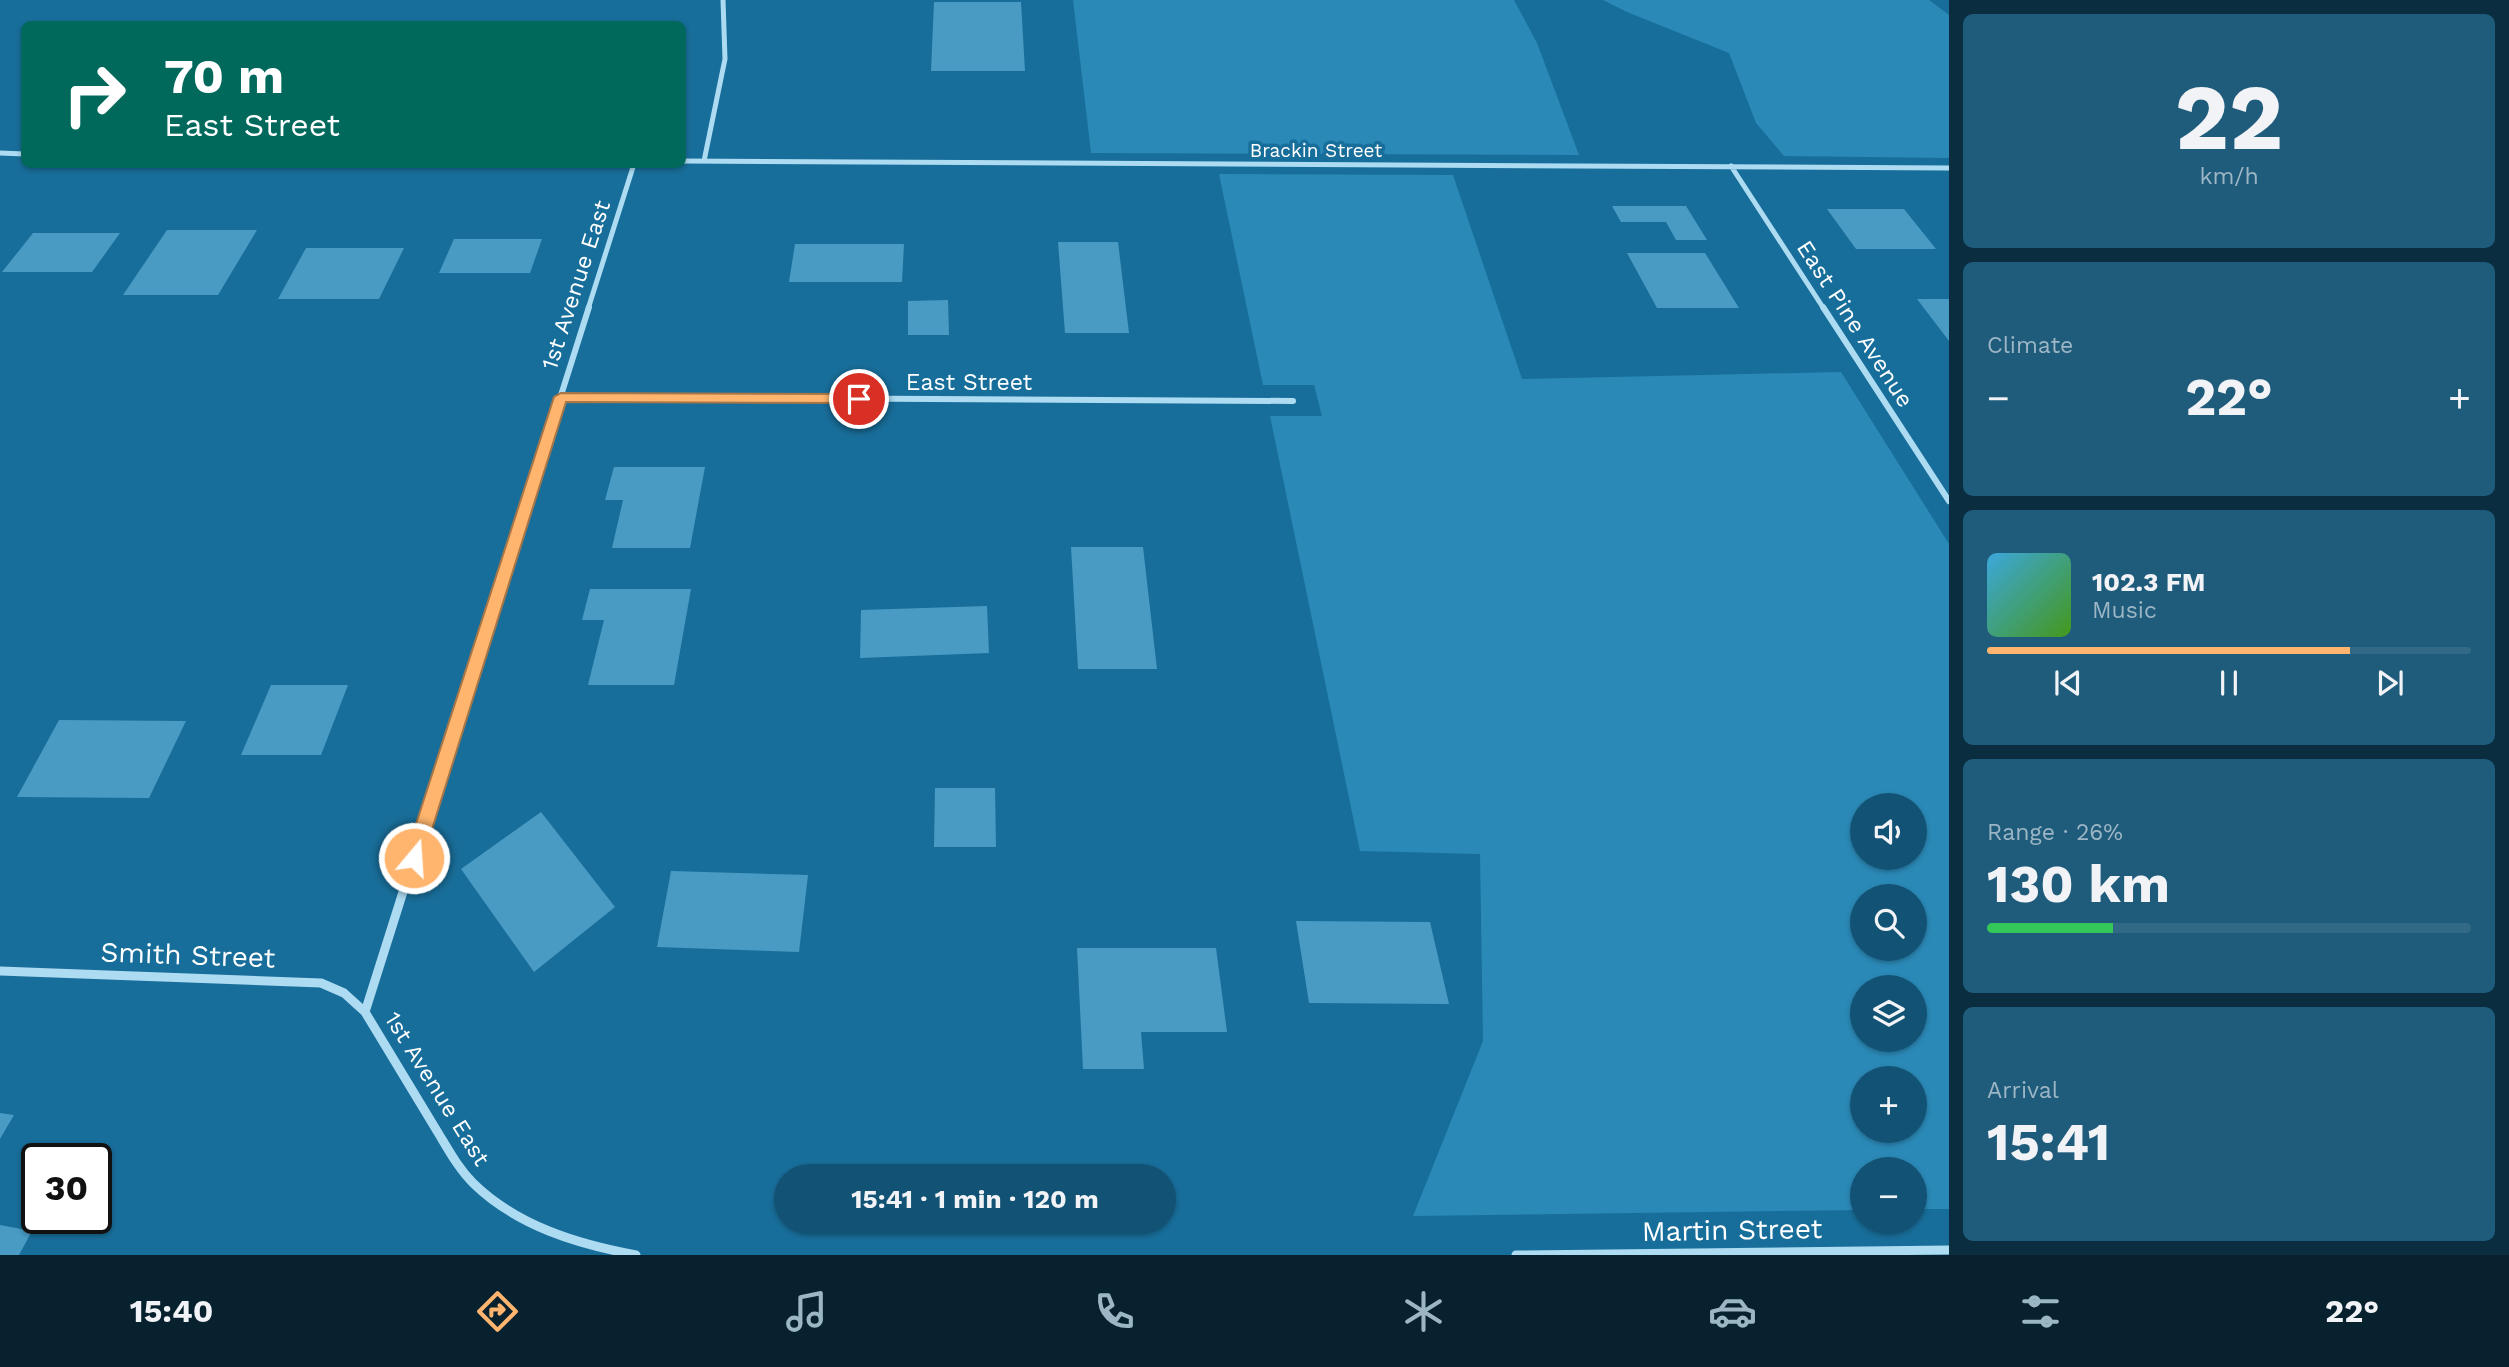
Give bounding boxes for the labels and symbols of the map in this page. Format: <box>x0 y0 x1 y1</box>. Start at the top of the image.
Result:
street label: Brackin Street <box>1250 139 1382 162</box>
street label: 1st Avenue East <box>536 197 616 373</box>
street label: East Pine Avenue <box>1791 236 1919 412</box>
pin <box>829 369 889 429</box>
street label: East Street <box>906 369 1033 396</box>
position arrow <box>377 821 451 895</box>
street label: Smith Street <box>100 935 276 975</box>
street label: 1st Avenue East <box>379 1007 495 1171</box>
speed limit sign: 30 <box>21 1143 112 1234</box>
street label: Martin Street <box>1641 1212 1823 1248</box>

